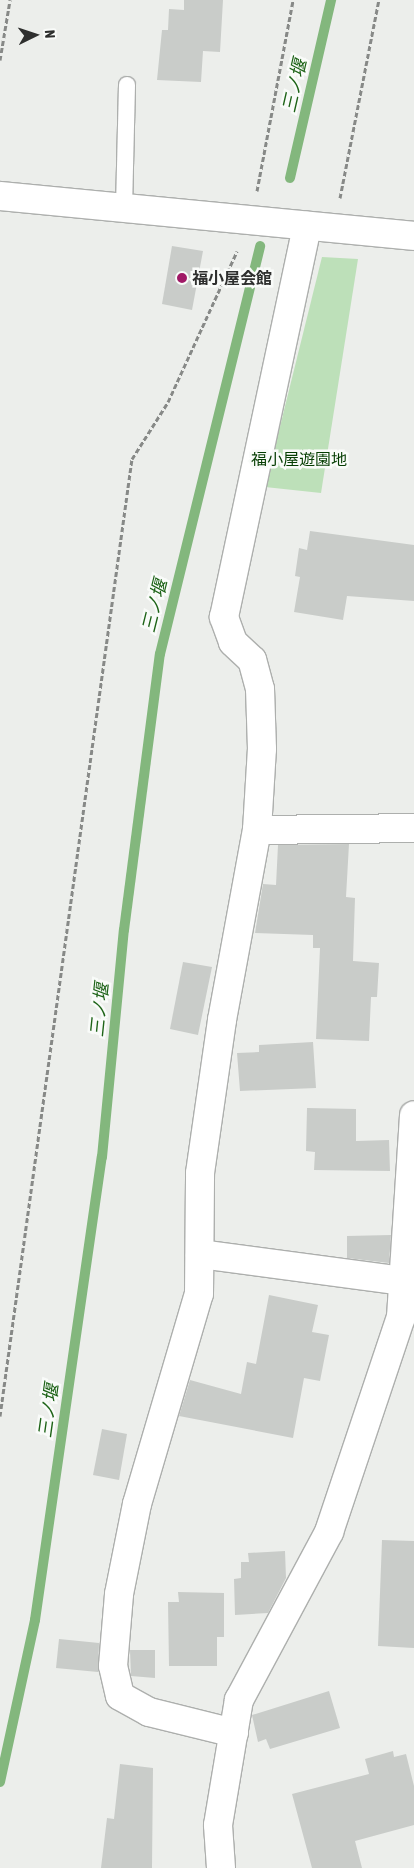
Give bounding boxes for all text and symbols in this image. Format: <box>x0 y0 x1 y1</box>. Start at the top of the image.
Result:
north arrow <box>10 10 60 60</box>
text: N <box>42 29 58 39</box>
water label: 三ノ堰 <box>278 57 312 115</box>
place label: 福小屋会館 <box>192 268 272 288</box>
marker: 福小屋会館 <box>176 272 188 284</box>
park label: 福小屋遊園地 <box>251 449 347 469</box>
water label: 三ノ堰 <box>138 577 172 635</box>
water label: 三ノ堰 <box>86 982 114 1038</box>
water label: 三ノ堰 <box>35 1383 63 1439</box>

